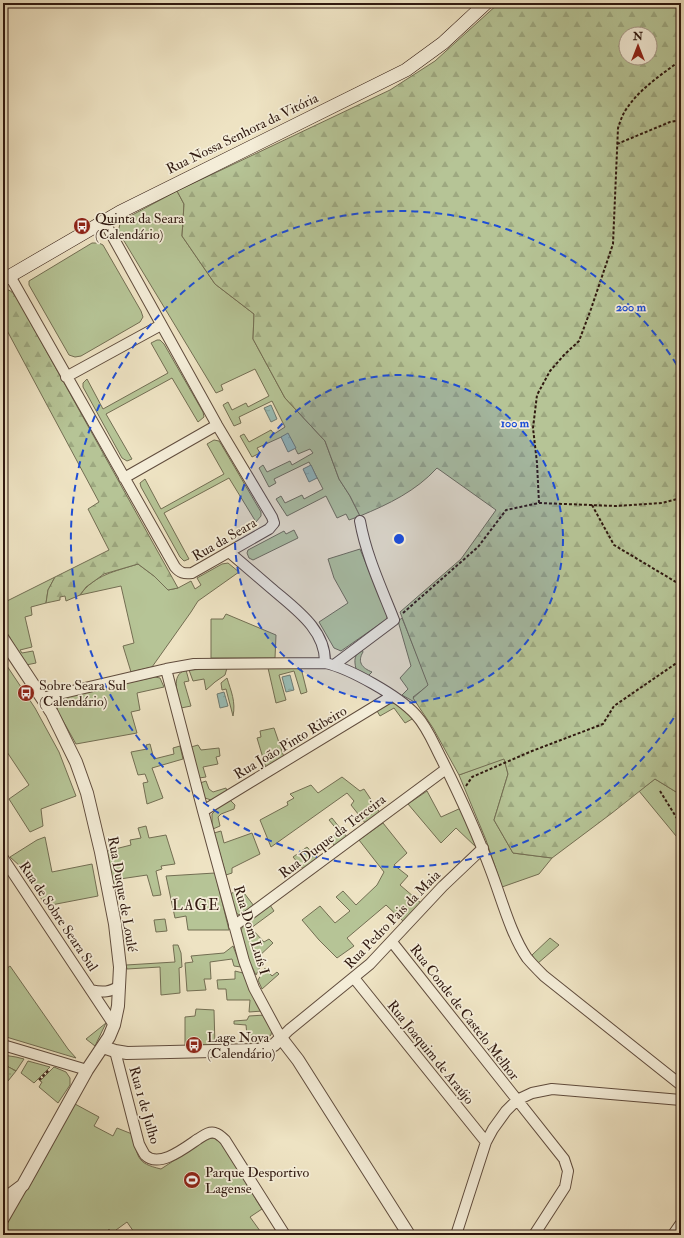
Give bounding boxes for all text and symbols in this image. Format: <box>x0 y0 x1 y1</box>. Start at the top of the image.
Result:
north arrow <box>618 26 658 66</box>
text: N <box>632 30 644 43</box>
street label: Rua Nossa Senhora da Vitória <box>163 89 321 178</box>
place label: Quinta da Seara (Calendário) <box>95 210 184 243</box>
bus stop icon: Quinta da Seara (Calendário) <box>72 216 92 236</box>
text: 200 m <box>616 300 647 315</box>
text: 100 m <box>501 416 530 431</box>
street label: Rua da Seara <box>189 514 260 565</box>
centre of rings <box>392 532 406 546</box>
place label: Sobre Seara Sul (Calendário) <box>39 677 127 710</box>
bus stop icon: Sobre Seara Sul (Calendário) <box>16 683 36 703</box>
street label: Rua João Pinto Ribeiro <box>231 702 350 783</box>
street label: Rua Duque da Terceira <box>276 791 389 882</box>
street label: Rua Duque de Loulé <box>104 835 141 953</box>
street label: Rua de Sobre Seara Sul <box>16 858 102 975</box>
street label: Rua Pedro Pais da Maia <box>341 866 444 972</box>
street label: Rua Dom Luís I <box>230 884 273 977</box>
district label: LAGE <box>172 896 220 915</box>
street label: Rua Conde de Castelo Melhor <box>406 941 523 1084</box>
street label: Rua Joaquim de Araújo <box>384 997 478 1108</box>
place label: Lage Nova (Calendário) <box>207 1029 275 1062</box>
bus stop icon: Lage Nova (Calendário) <box>184 1035 204 1055</box>
street label: Rua 1 de Julho <box>125 1064 164 1146</box>
place label: Parque Desportivo Lagense <box>205 1164 309 1197</box>
sports icon: Parque Desportivo Lagense <box>182 1170 202 1190</box>

